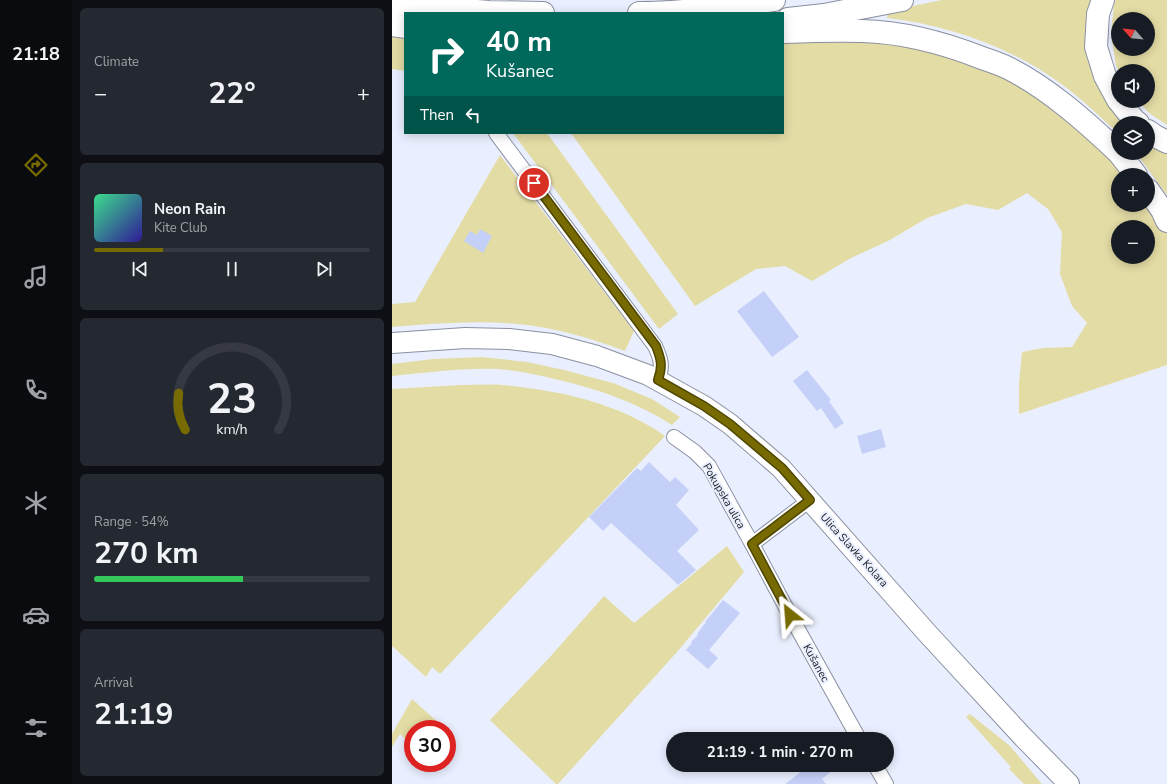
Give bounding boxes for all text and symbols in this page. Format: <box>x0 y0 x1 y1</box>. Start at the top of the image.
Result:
north arrow <box>1111 12 1155 56</box>
map controls <box>1111 12 1155 264</box>
text: 40 m <box>486 23 552 61</box>
icon: right <box>420 28 472 80</box>
text: 21:18 <box>12 42 60 66</box>
text: Climate <box>94 53 139 71</box>
text: Kušanec <box>486 59 554 83</box>
button: sound <box>1111 64 1155 108</box>
text: 22° <box>208 73 256 114</box>
text: − <box>94 79 107 109</box>
text: + <box>357 79 370 109</box>
icon: left <box>462 104 484 126</box>
text: Then <box>420 105 454 125</box>
button: layers <box>1111 116 1155 160</box>
icon: directions <box>22 151 50 179</box>
pin <box>517 166 551 200</box>
button: + <box>1111 168 1155 212</box>
icon: arrive <box>523 172 545 194</box>
text: Neon Rain <box>154 199 226 219</box>
text: Kite Club <box>154 219 207 237</box>
button: − <box>1111 220 1155 264</box>
icon: previous <box>129 258 151 280</box>
icon: pause <box>221 258 243 280</box>
icon: next <box>313 258 335 280</box>
icon: music <box>22 263 50 291</box>
text: 23 <box>207 371 257 428</box>
icon: phone <box>22 376 50 404</box>
text: km/h <box>216 420 248 439</box>
street label: Pokupska ulica <box>699 461 749 532</box>
icon: climate <box>22 489 50 517</box>
street label: Ulica Slavka Kolara <box>817 510 891 590</box>
text: Range · 54% <box>94 513 169 531</box>
text: 270 km <box>94 533 199 574</box>
position arrow <box>769 594 811 636</box>
icon: car <box>22 601 50 629</box>
street label: Kušanec <box>799 641 833 685</box>
text: Arrival <box>94 674 133 692</box>
text: 21:19 <box>94 694 173 735</box>
icon: filters <box>22 714 50 742</box>
speed limit sign: 30 <box>404 720 456 772</box>
text: 21:19 · 1 min · 270 m <box>707 742 853 762</box>

